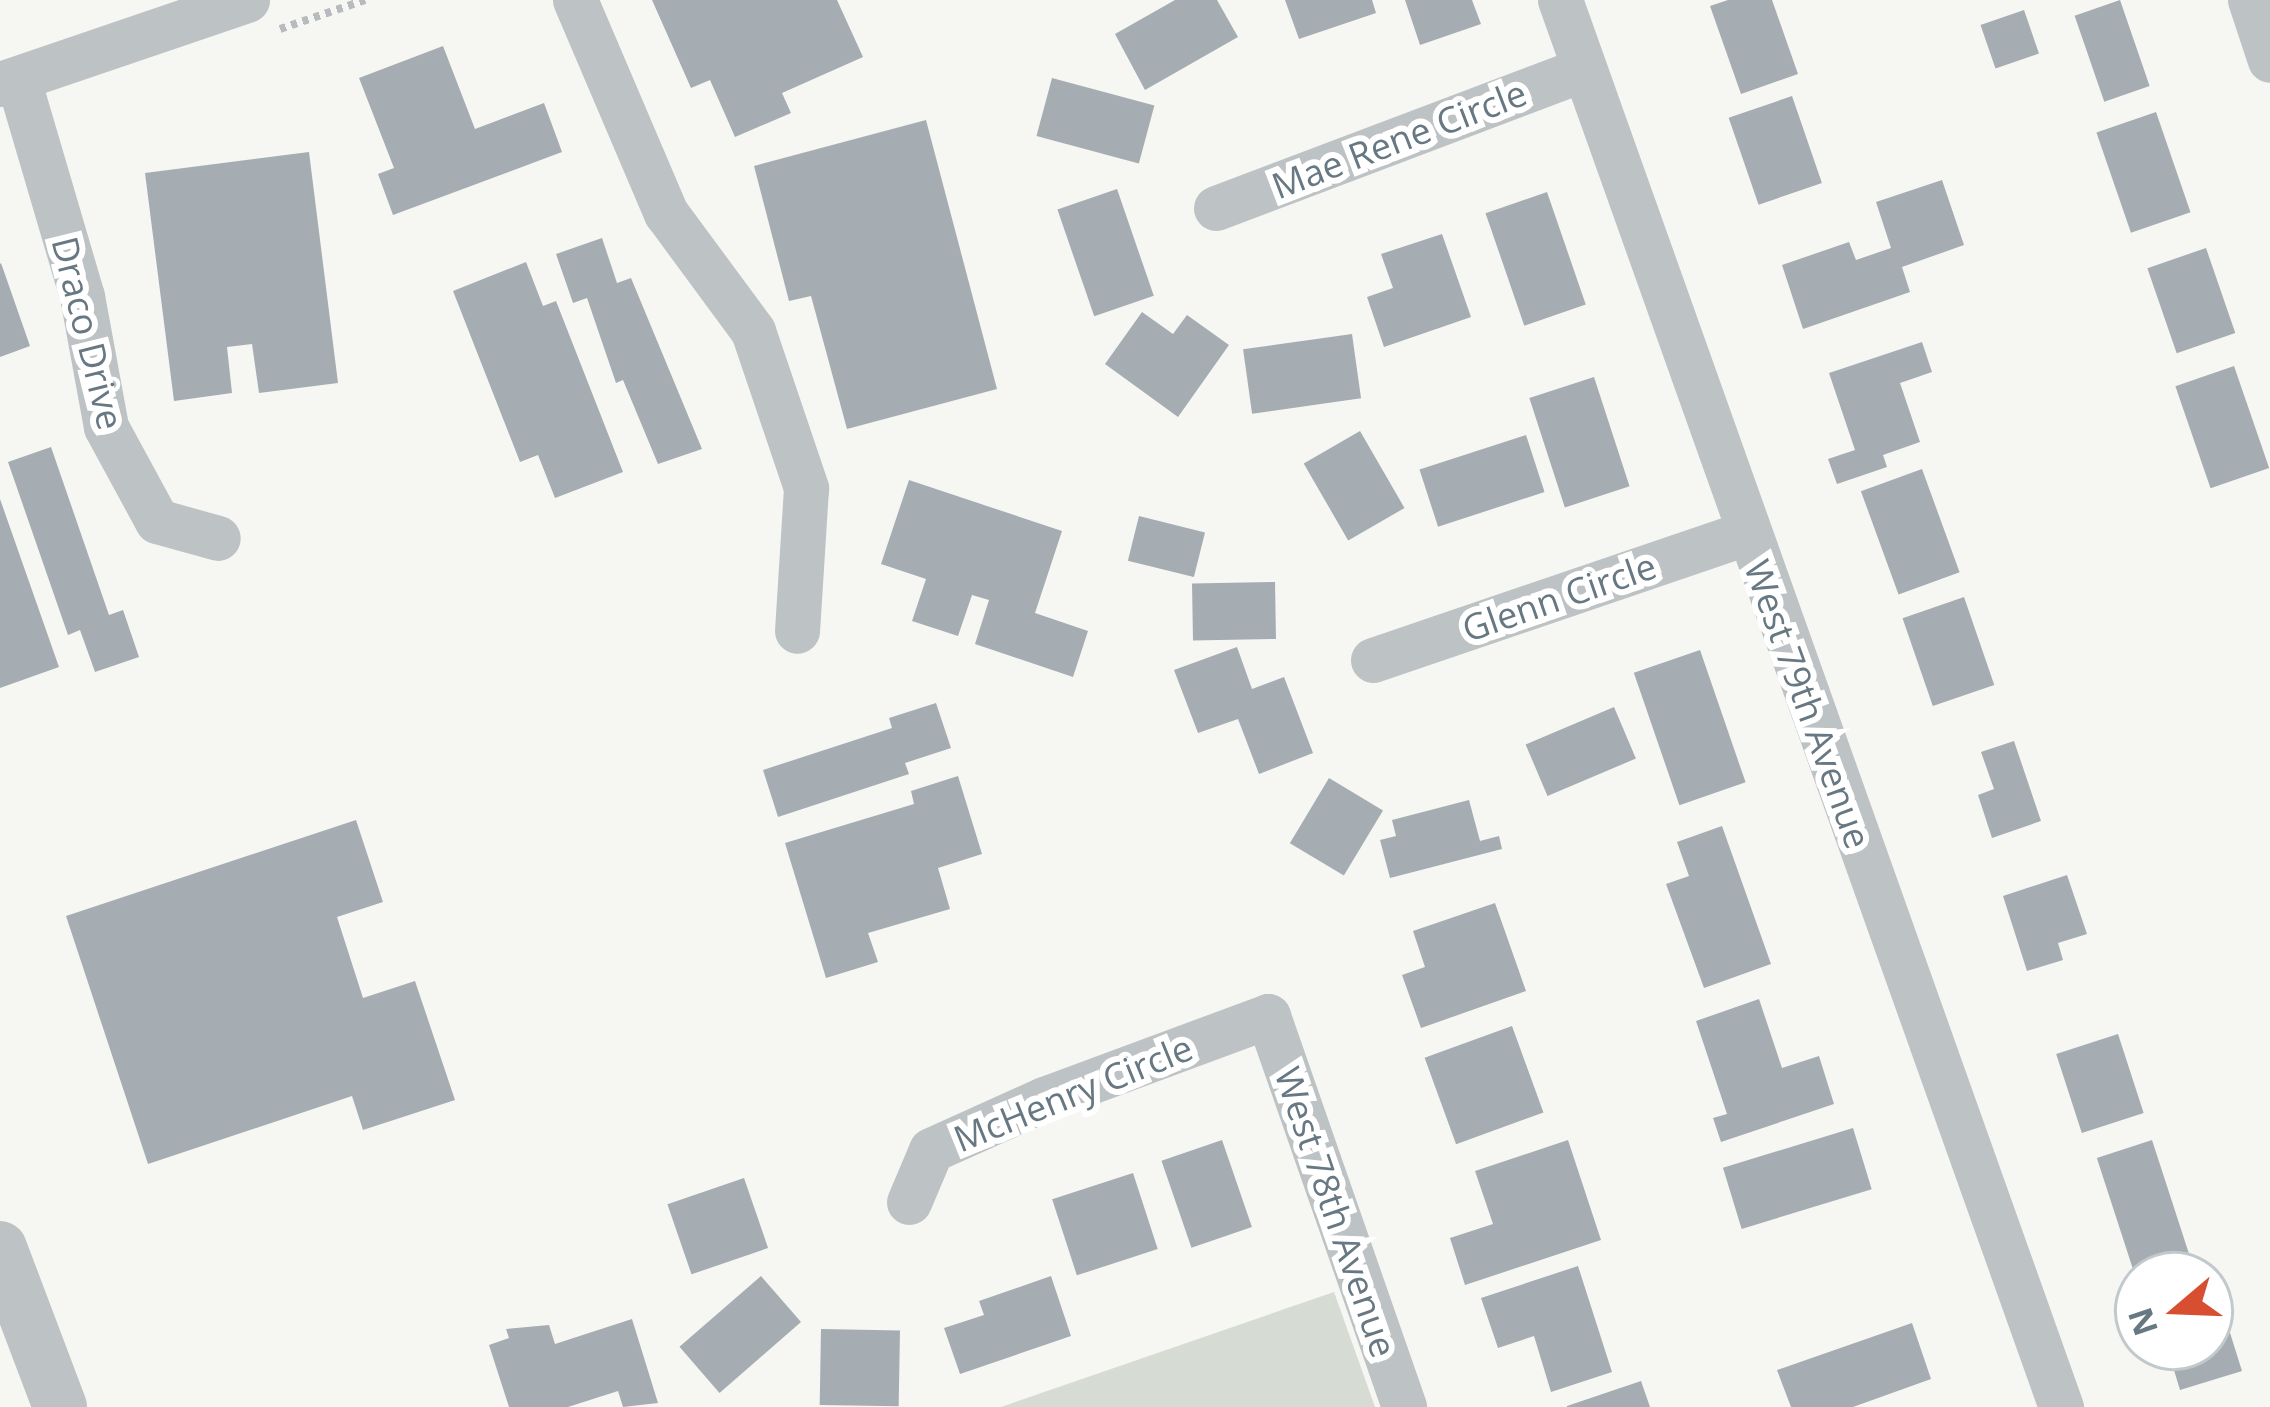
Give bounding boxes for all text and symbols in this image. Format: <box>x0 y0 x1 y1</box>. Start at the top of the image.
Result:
street label: Mae Rene Circle <box>1266 71 1532 207</box>
street label: Draco Drive <box>43 232 133 434</box>
street label: Glenn Circle <box>1456 544 1662 650</box>
street label: West 79th Avenue <box>1736 554 1880 854</box>
street label: McHenry Circle <box>947 1025 1199 1161</box>
street label: West 78th Avenue <box>1266 1061 1406 1363</box>
north arrow <box>2114 1251 2234 1371</box>
text: N <box>2117 1302 2168 1342</box>

